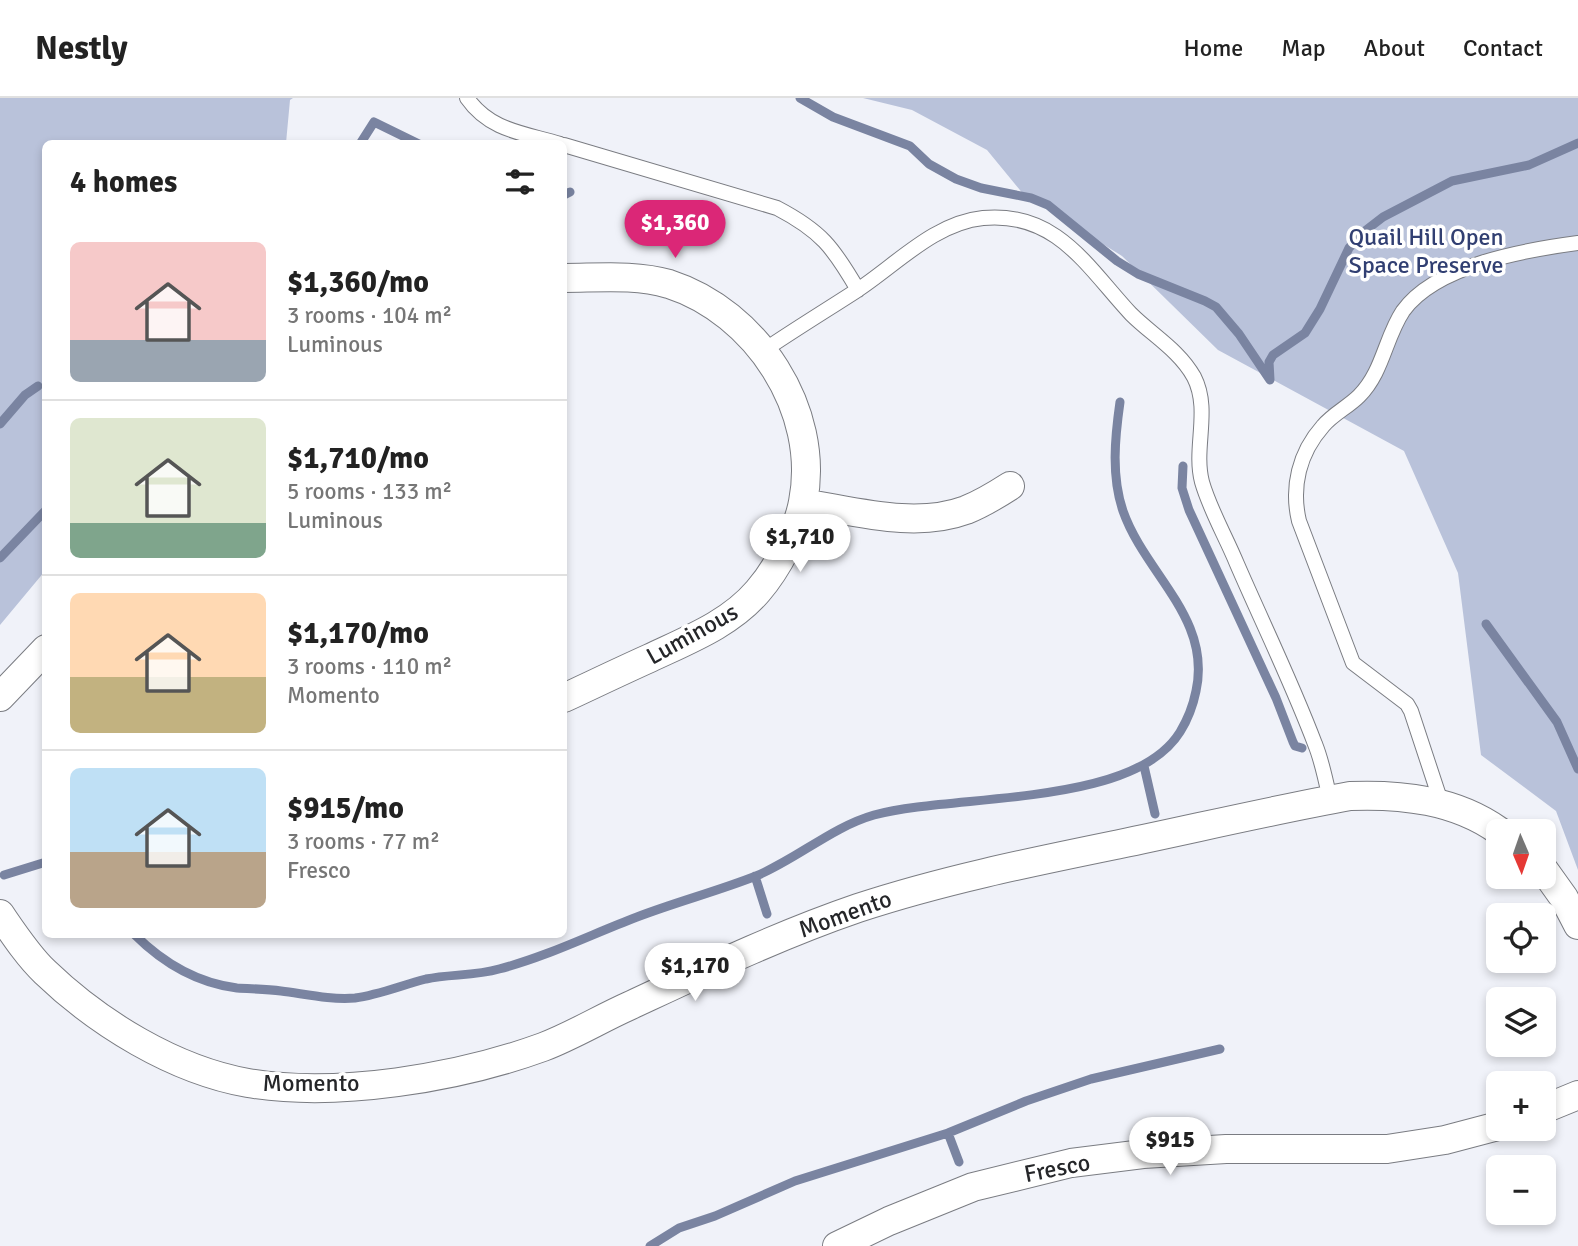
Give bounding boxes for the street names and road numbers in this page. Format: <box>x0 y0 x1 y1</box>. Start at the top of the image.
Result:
street label: Luminous <box>641 597 743 671</box>
street label: Momento <box>794 883 896 945</box>
street label: Momento <box>263 1068 359 1098</box>
street label: Fresco <box>1021 1147 1093 1189</box>

